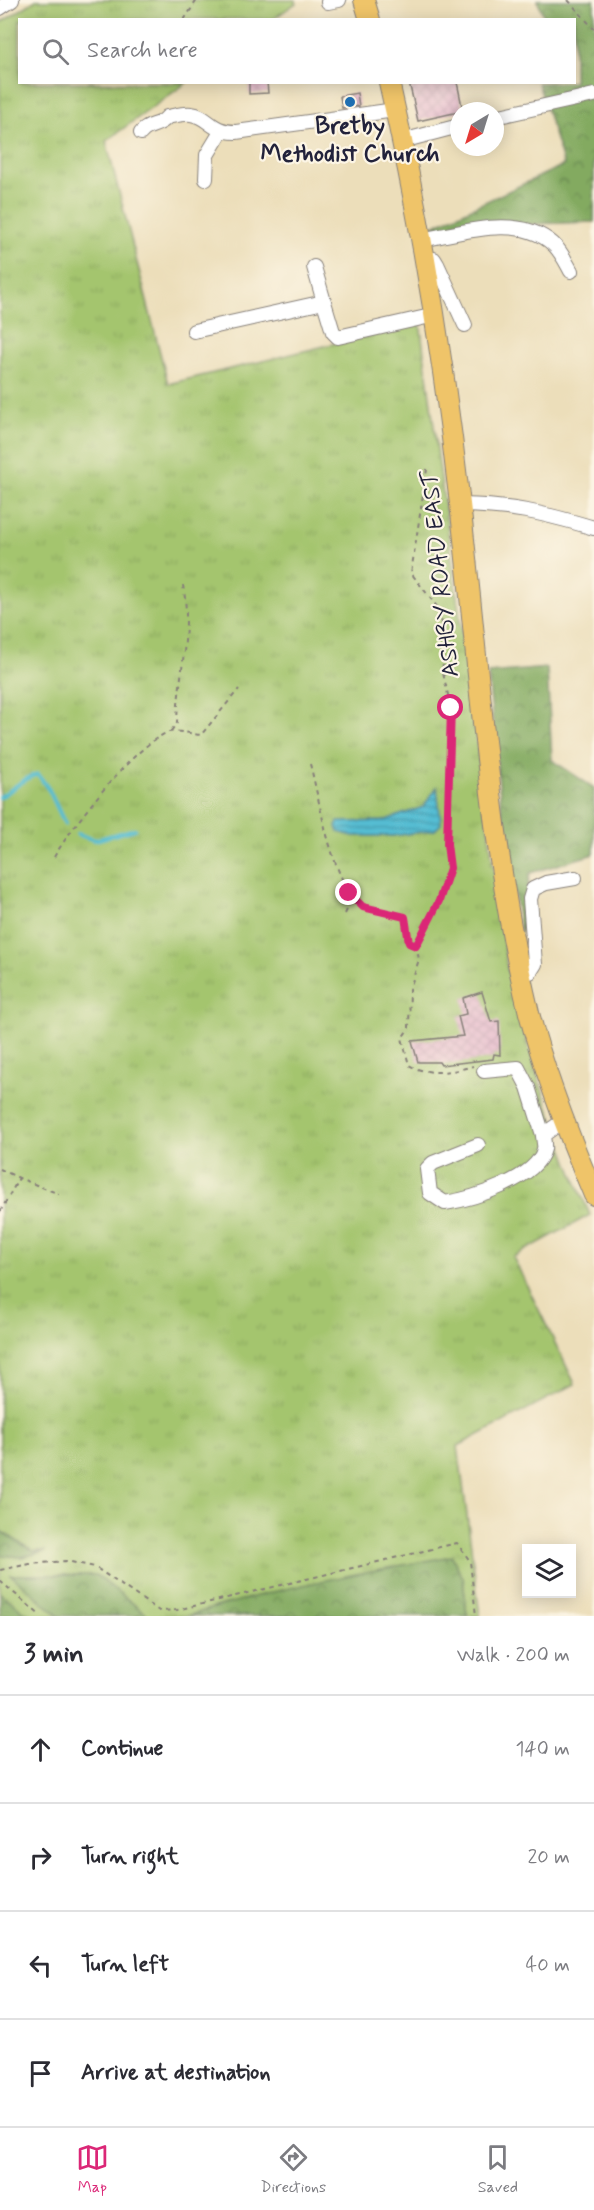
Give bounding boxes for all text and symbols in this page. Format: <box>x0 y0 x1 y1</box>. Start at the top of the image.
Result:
search box <box>18 18 576 84</box>
icon: search <box>39 35 72 68</box>
text: Search here <box>87 37 198 65</box>
marker: Bretby Methodist Church <box>343 95 357 109</box>
north arrow <box>450 102 504 156</box>
place label: Bretby Methodist Church <box>261 111 439 170</box>
street label: ASHBY ROAD EAST <box>415 469 467 679</box>
route start <box>437 694 463 720</box>
route end <box>335 879 361 905</box>
map controls <box>522 1544 576 1598</box>
button: layers <box>522 1544 576 1598</box>
text: 3 min <box>24 1638 84 1672</box>
text: Walk · 200 m <box>457 1642 570 1669</box>
icon: ahead <box>24 1733 57 1766</box>
text: Continue <box>81 1735 163 1763</box>
text: 140 m <box>516 1736 570 1763</box>
icon: right <box>24 1841 57 1874</box>
text: Turn right <box>81 1843 179 1871</box>
text: 20 m <box>527 1844 570 1871</box>
icon: left <box>24 1949 57 1982</box>
text: Turn left <box>81 1951 169 1979</box>
text: 40 m <box>526 1952 570 1979</box>
icon: arrive <box>24 2057 57 2090</box>
text: Arrive at destination <box>81 2059 271 2087</box>
tab: Map <box>76 2141 109 2198</box>
tab: Directions <box>260 2141 326 2198</box>
tab: Saved <box>478 2141 518 2198</box>

